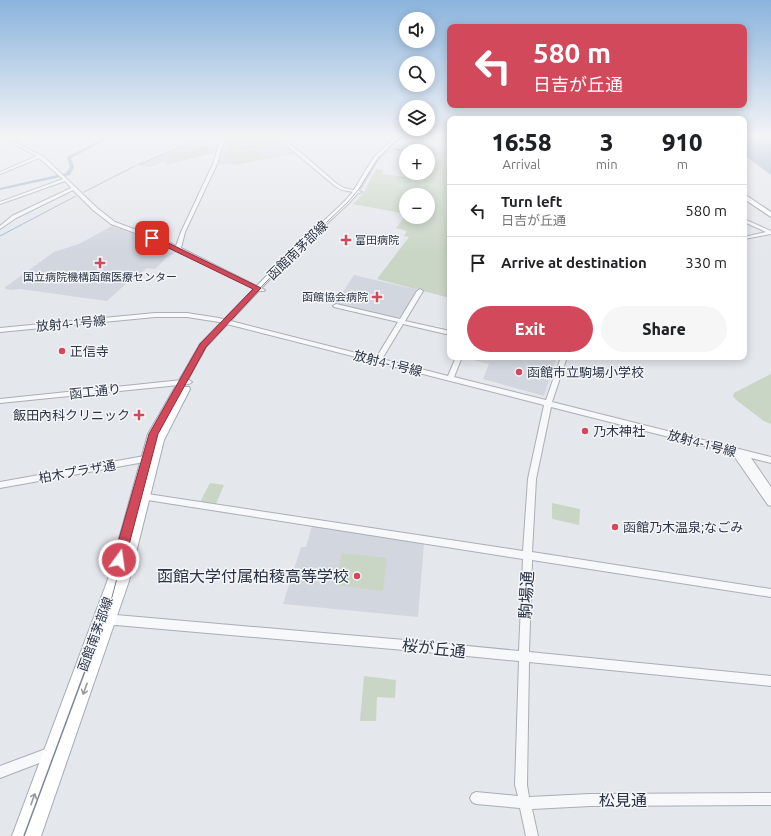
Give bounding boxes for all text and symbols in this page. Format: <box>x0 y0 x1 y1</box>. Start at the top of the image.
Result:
map controls <box>399 12 435 224</box>
button: sound <box>399 12 435 48</box>
text: 580 m <box>533 37 611 68</box>
icon: left <box>467 40 519 92</box>
button: search <box>399 56 435 92</box>
text: 日吉が丘通 <box>533 74 623 94</box>
button: layers <box>399 100 435 136</box>
text: 16:58 <box>491 129 551 156</box>
text: 3 <box>600 129 613 156</box>
text: 910 <box>662 129 703 156</box>
button: + <box>399 144 435 180</box>
text: Arrival <box>502 157 540 171</box>
text: min <box>596 157 618 171</box>
text: m <box>677 157 688 171</box>
button: − <box>399 188 435 224</box>
text: Turn left <box>501 193 562 210</box>
icon: left <box>467 200 489 222</box>
text: 580 m <box>685 202 727 219</box>
text: 日吉が丘通 <box>501 213 566 227</box>
street label: 函館南茅部線 <box>264 218 330 282</box>
pin <box>135 221 169 255</box>
icon: arrive <box>141 227 163 249</box>
marker: 富田病院 <box>340 234 352 246</box>
place label: 富田病院 <box>355 234 399 246</box>
icon: arrive <box>467 252 489 274</box>
text: Arrive at destination <box>501 254 647 271</box>
text: 330 m <box>685 254 727 271</box>
marker: 国立病院機構函館医療センター <box>94 257 106 269</box>
place label: 国立病院機構函館医療センター <box>23 271 177 283</box>
place label: 函館協会病院 <box>302 291 368 303</box>
marker: 函館協会病院 <box>371 291 383 303</box>
button: Exit <box>467 306 593 352</box>
button: Share <box>601 306 727 352</box>
street label: 放射4-1号線 <box>35 313 107 333</box>
place label: 正信寺 <box>70 344 109 358</box>
marker: 正信寺 <box>57 346 67 356</box>
street label: 放射4-1号線 <box>352 348 424 378</box>
place label: 函館市立駒場小学校 <box>527 365 644 379</box>
marker: 函館市立駒場小学校 <box>514 367 524 377</box>
street label: 函工通り <box>68 381 122 401</box>
place label: 飯田內科クリニック <box>13 408 130 422</box>
marker: 飯田內科クリニック <box>133 409 145 421</box>
place label: 乃木神社 <box>593 424 645 438</box>
marker: 乃木神社 <box>580 426 590 436</box>
street label: 放射4-1号線 <box>666 427 738 459</box>
street label: 柏木プラザ通 <box>37 457 117 485</box>
place label: 函館乃木温泉;なごみ <box>623 520 743 534</box>
marker: 函館乃木温泉;なごみ <box>610 522 620 532</box>
position arrow <box>98 539 140 581</box>
place label: 函館大学付属柏稜高等学校 <box>157 567 349 585</box>
marker: 函館大学付属柏稜高等学校 <box>352 571 362 581</box>
street label: 駒場通 <box>516 571 536 619</box>
street label: 函館南茅部線 <box>75 595 115 673</box>
street label: 桜が丘通 <box>401 636 467 660</box>
one-way arrow <box>81 682 89 694</box>
street label: 松見通 <box>599 791 647 809</box>
one-way arrow <box>30 794 38 806</box>

